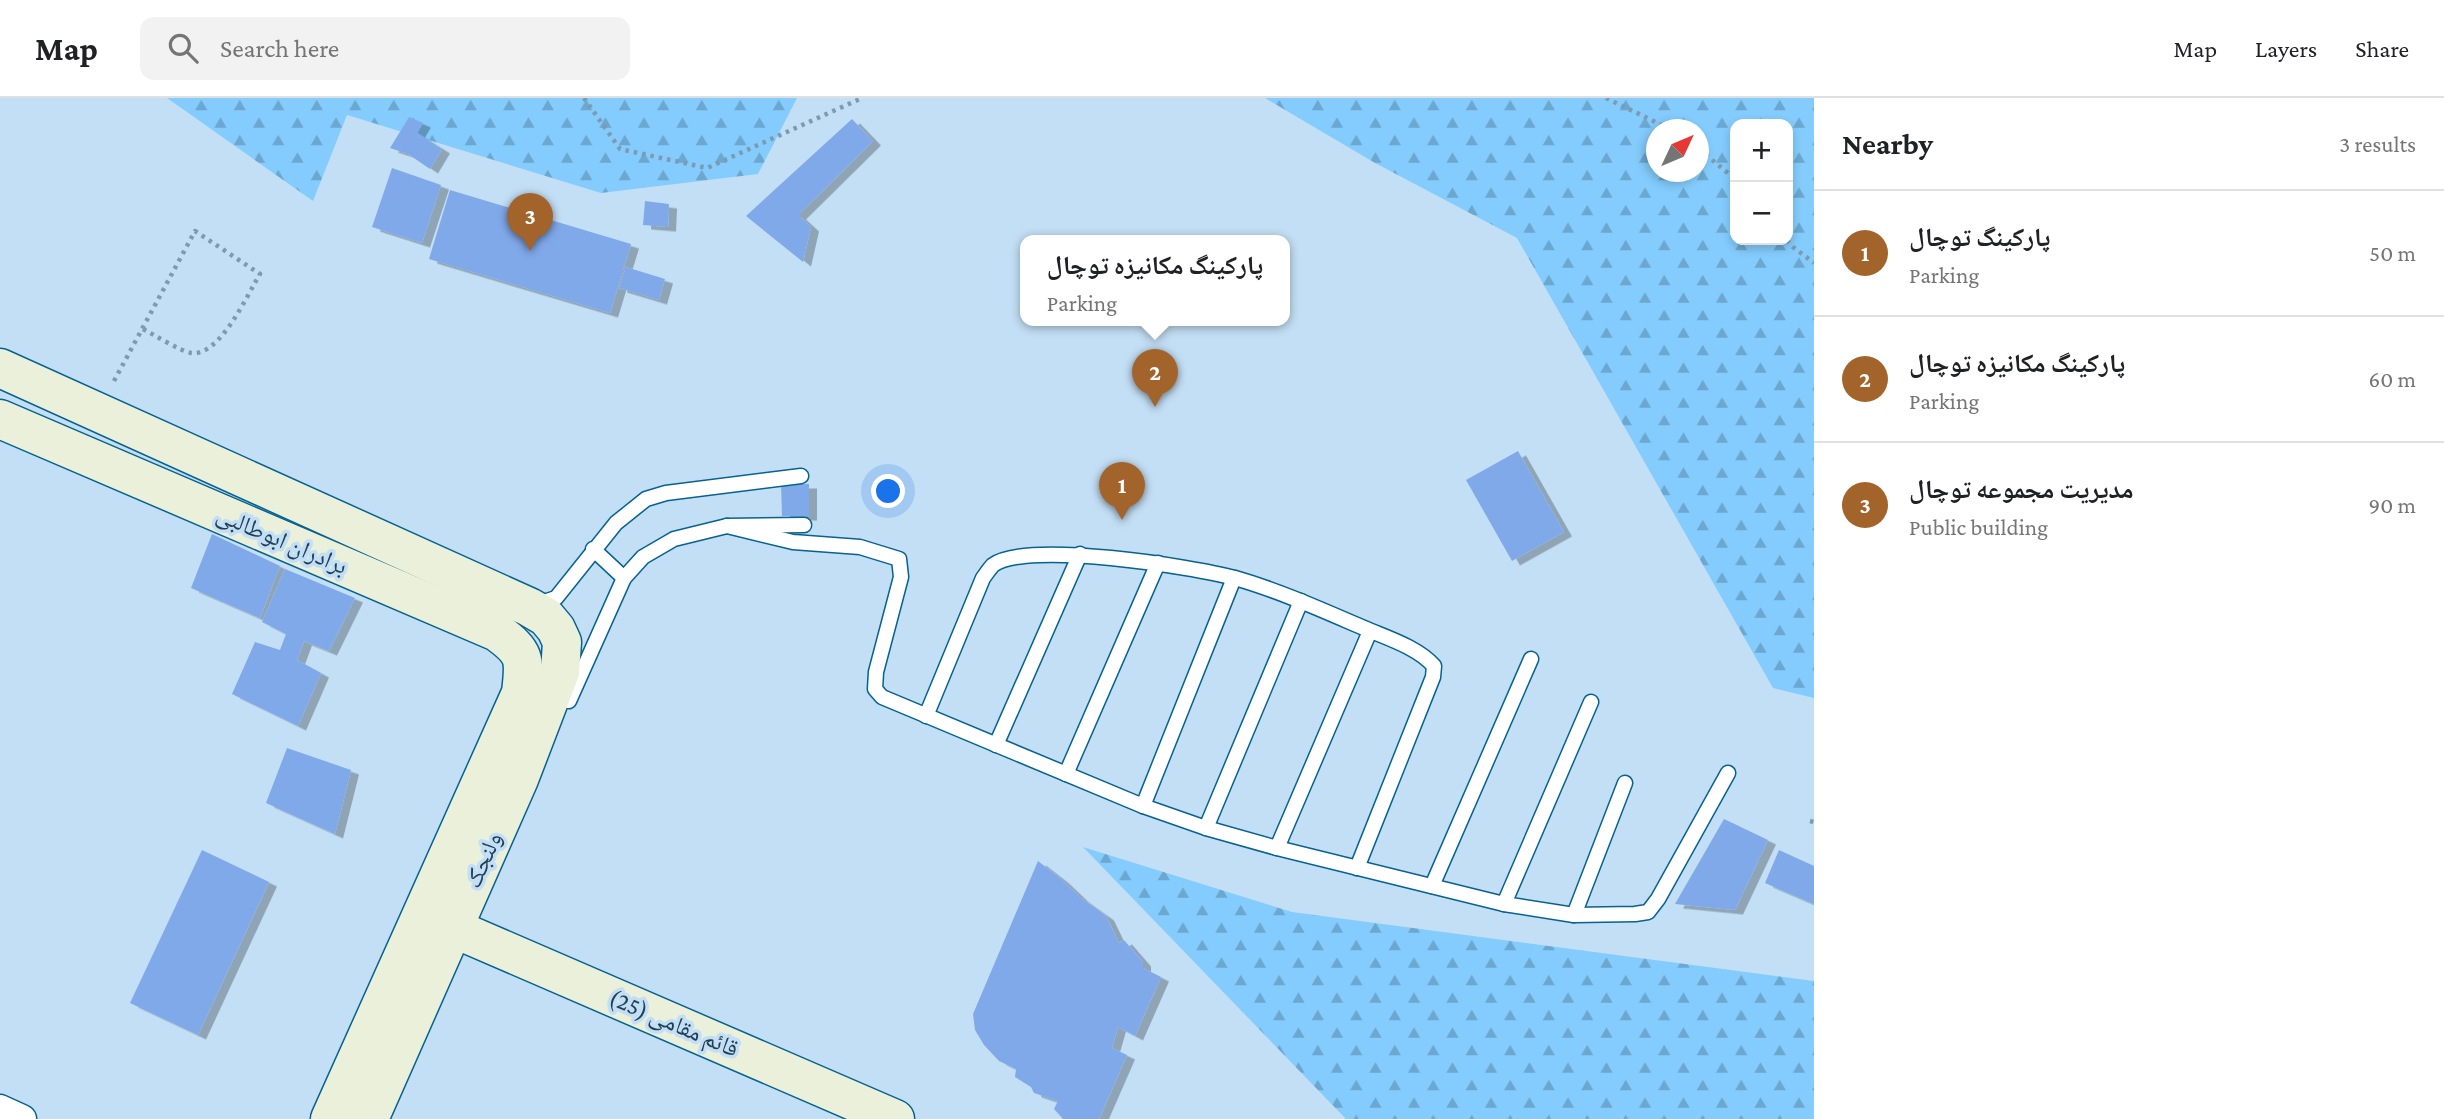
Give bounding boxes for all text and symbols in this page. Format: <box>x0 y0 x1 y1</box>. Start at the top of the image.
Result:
search box <box>140 17 630 80</box>
icon: search <box>164 29 202 67</box>
text: Map <box>35 30 98 67</box>
text: Search here <box>220 34 339 63</box>
text: Map <box>2173 35 2217 62</box>
text: Layers <box>2255 35 2317 62</box>
text: Share <box>2355 35 2409 62</box>
north arrow <box>1646 119 1709 182</box>
map controls <box>1730 119 1793 245</box>
button: + <box>1730 119 1793 182</box>
text: Nearby <box>1842 127 1933 160</box>
text: 3 results <box>2339 131 2416 157</box>
button: − <box>1730 182 1793 245</box>
pin: 3 <box>507 193 553 251</box>
text: پارکینگ توچال <box>1909 223 2051 252</box>
popup <box>1020 235 1290 326</box>
text: 1 <box>1861 240 1869 266</box>
text: 50 m <box>2369 240 2416 266</box>
text: پارکینگ مکانیزه توچال <box>1047 251 1263 280</box>
text: Parking <box>1909 262 1979 288</box>
text: Parking <box>1047 290 1117 316</box>
pin: 2 <box>1132 349 1178 407</box>
text: پارکینگ مکانیزه توچال <box>1909 349 2125 378</box>
text: 2 <box>1859 366 1871 392</box>
text: 60 m <box>2369 366 2416 392</box>
text: Parking <box>1909 388 1979 414</box>
pin: 1 <box>1099 462 1145 520</box>
your location <box>871 474 905 508</box>
text: مدیریت مجموعه توچال <box>1909 475 2134 504</box>
text: 3 <box>1859 492 1871 518</box>
text: 90 m <box>2369 492 2416 518</box>
street label: برادران ابوطالبی <box>212 500 352 580</box>
text: Public building <box>1909 514 2048 540</box>
street label: ولنجک <box>458 828 507 892</box>
street label: قائم مقامی (25) <box>604 983 743 1065</box>

